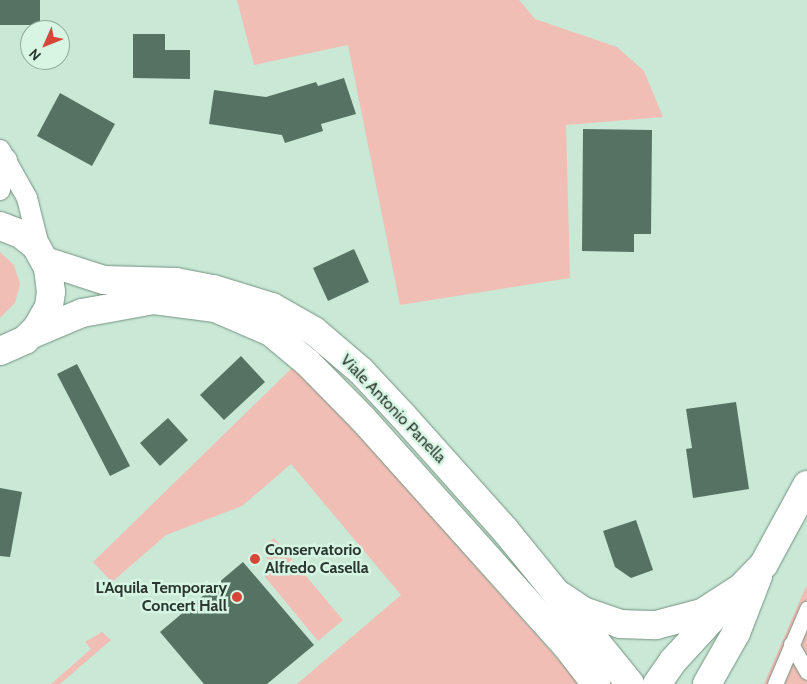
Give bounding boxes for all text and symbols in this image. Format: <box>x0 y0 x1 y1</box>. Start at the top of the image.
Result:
north arrow <box>20 20 70 70</box>
text: N <box>25 45 45 65</box>
street label: Viale Antonio Panella <box>336 351 450 467</box>
place label: Conservatorio Alfredo Casella <box>265 540 369 578</box>
marker: Conservatorio Alfredo Casella <box>249 553 261 565</box>
place label: L'Aquila Temporary Concert Hall <box>95 578 227 616</box>
marker: L'Aquila Temporary Concert Hall <box>231 591 243 603</box>

